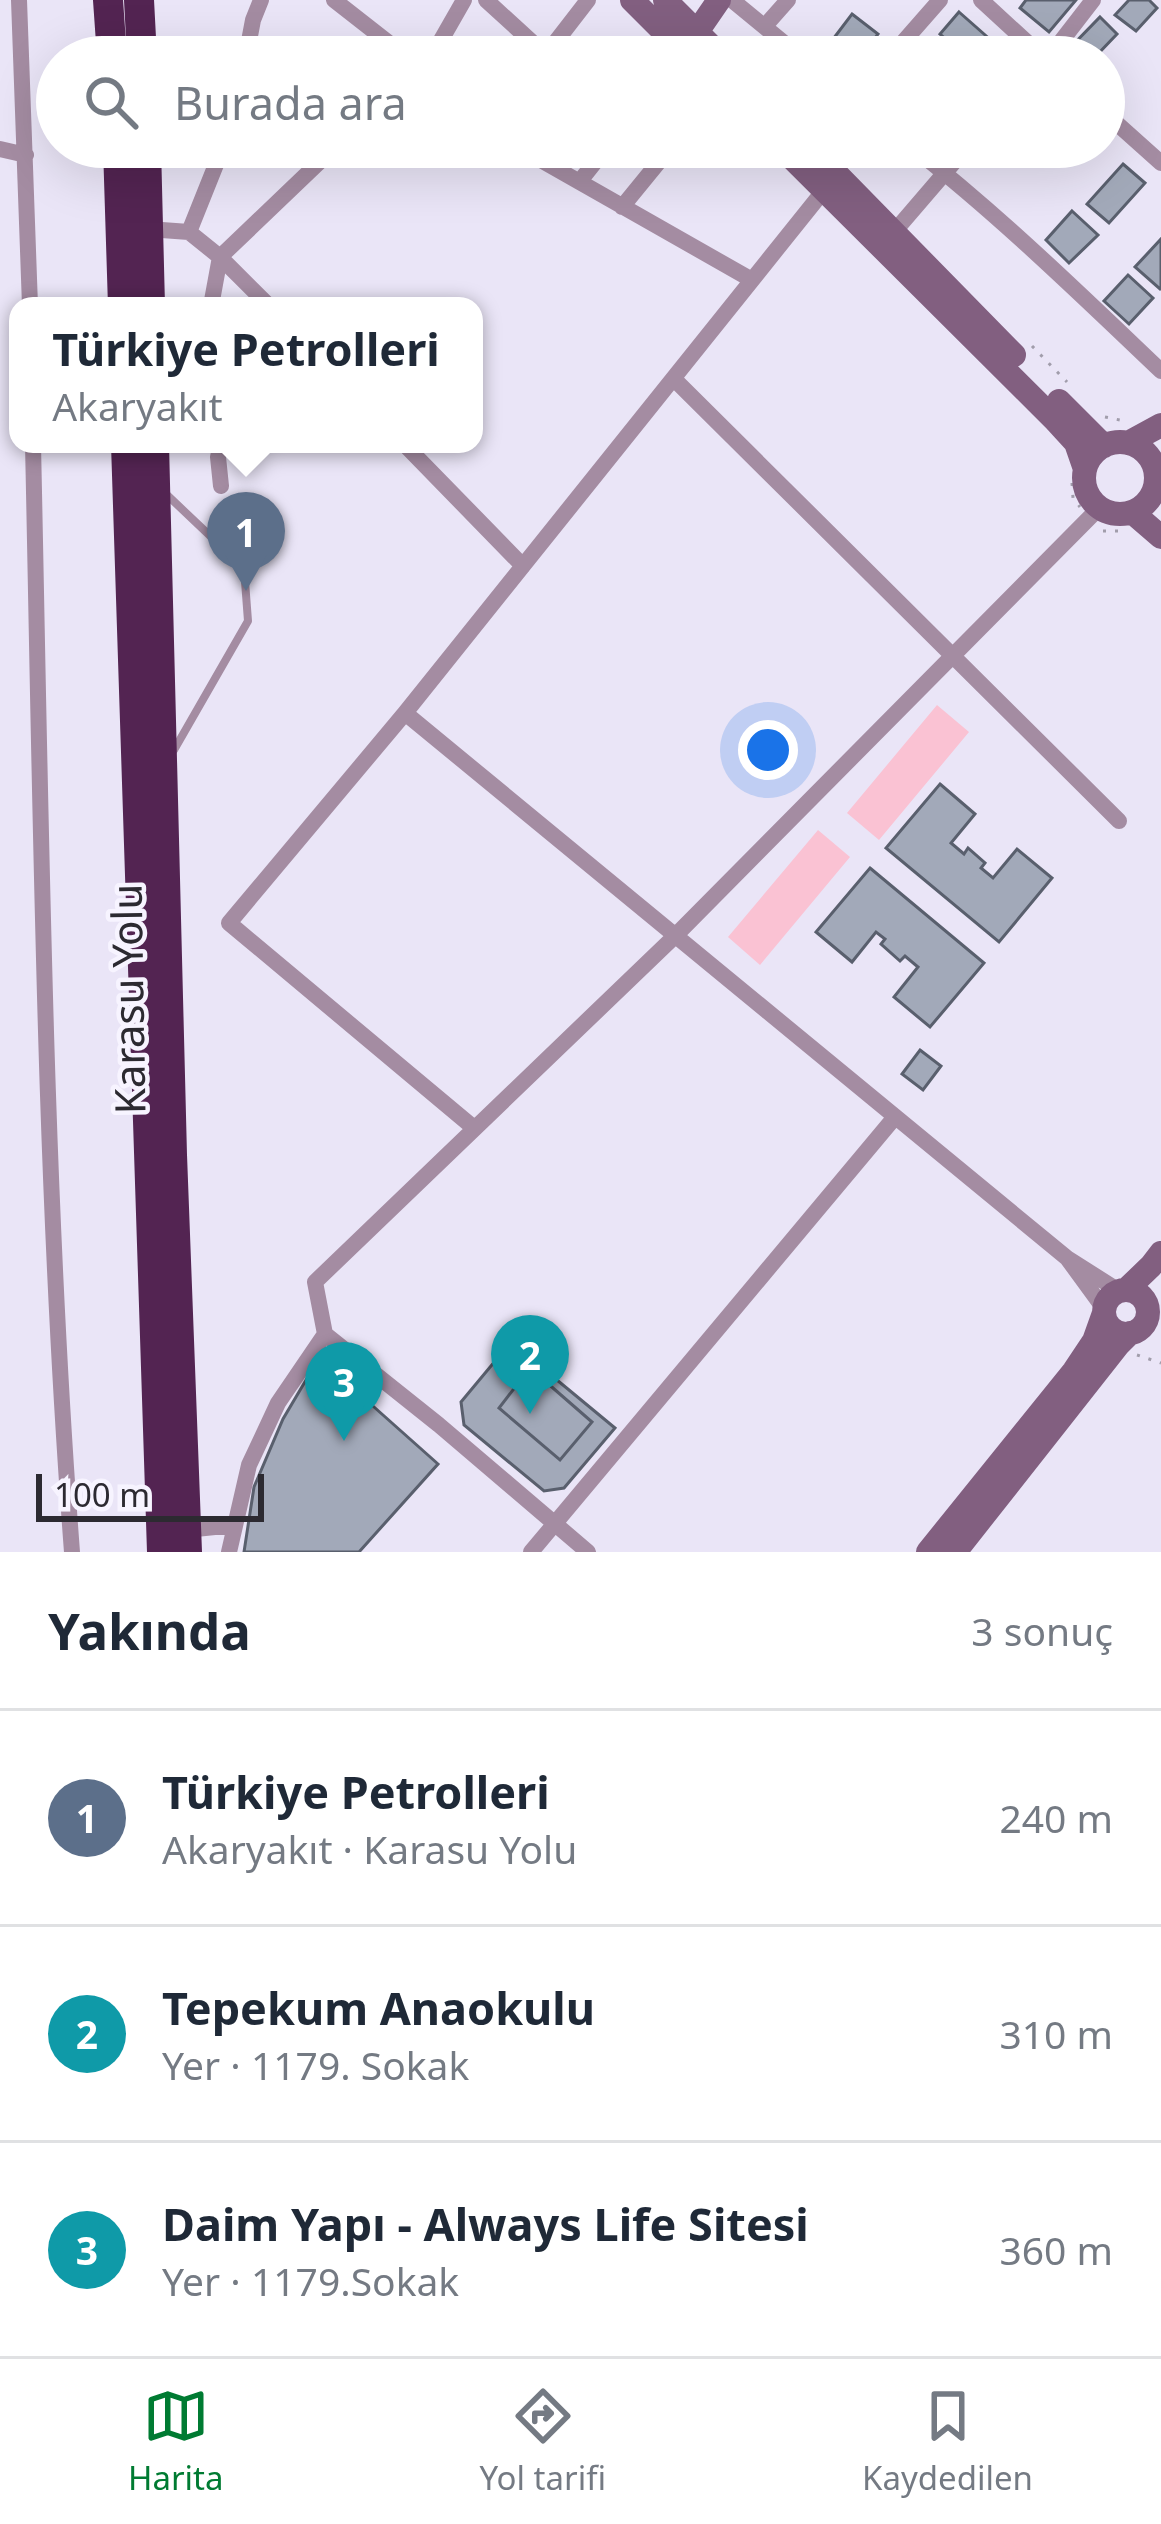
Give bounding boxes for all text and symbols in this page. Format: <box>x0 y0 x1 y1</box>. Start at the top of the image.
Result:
search box <box>36 36 1125 168</box>
icon: search <box>78 69 144 135</box>
text: Burada ara <box>174 72 407 133</box>
popup <box>9 297 483 453</box>
text: Türkiye Petrolleri <box>52 318 440 379</box>
text: Akaryakıt <box>52 379 223 432</box>
pin: 1 <box>207 492 285 591</box>
your location <box>738 720 798 780</box>
street label: Karasu Yolu <box>96 883 158 1115</box>
pin: 2 <box>491 1315 569 1414</box>
pin: 3 <box>305 1342 383 1441</box>
scale bar <box>36 1468 264 1521</box>
text: 100 m <box>54 1472 150 1517</box>
text: Yakında <box>48 1595 251 1665</box>
text: 3 sonuç <box>971 1604 1113 1657</box>
text: Türkiye Petrolleri <box>162 1761 550 1822</box>
text: 1 <box>76 1791 98 1844</box>
text: 240 m <box>999 1791 1113 1844</box>
text: Akaryakıt · Karasu Yolu <box>162 1822 577 1875</box>
text: Tepekum Anaokulu <box>162 1977 595 2038</box>
text: 2 <box>76 2007 98 2060</box>
text: 310 m <box>999 2007 1113 2060</box>
text: Yer · 1179. Sokak <box>162 2038 469 2091</box>
text: Daim Yapı - Always Life Sitesi <box>162 2193 809 2254</box>
text: 3 <box>76 2223 98 2276</box>
text: 360 m <box>999 2223 1113 2276</box>
text: Yer · 1179.Sokak <box>162 2254 459 2307</box>
tab: Harita <box>128 2383 224 2500</box>
tab: Yol tarifi <box>480 2383 606 2500</box>
tab: Kaydedilen <box>862 2383 1033 2500</box>

